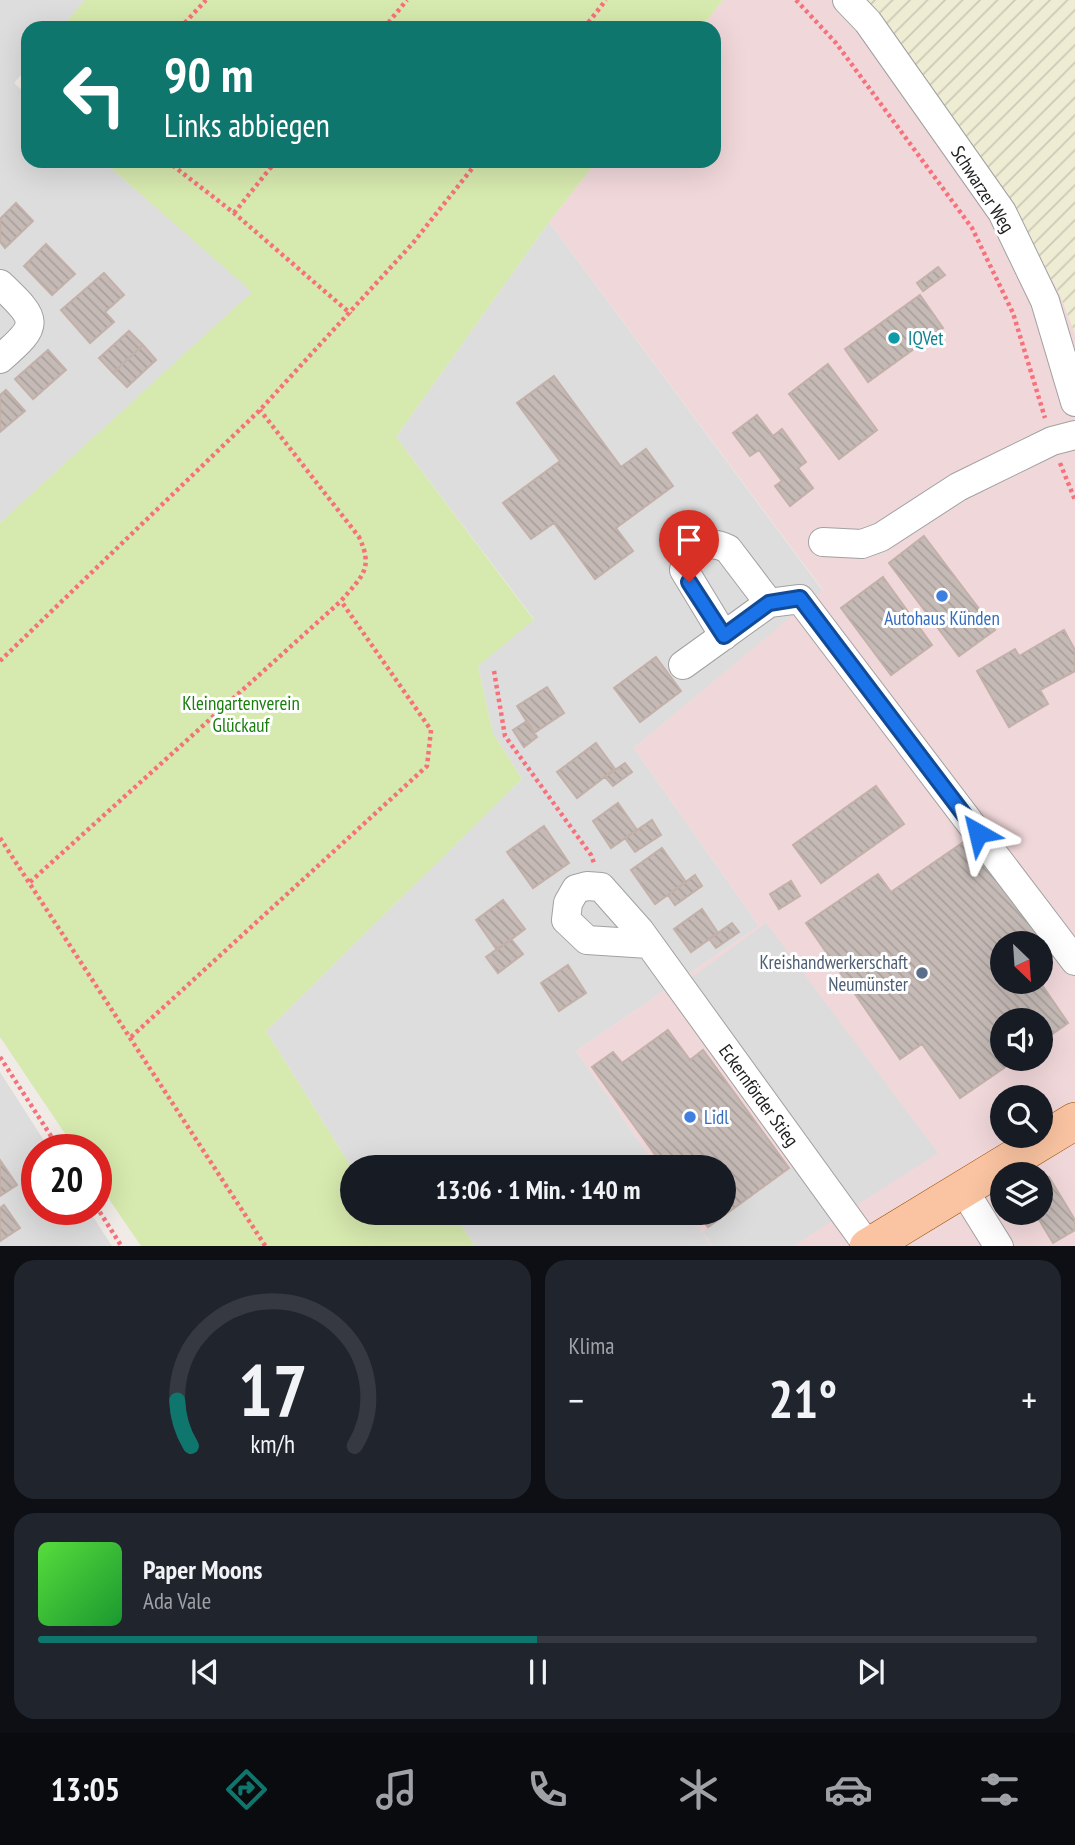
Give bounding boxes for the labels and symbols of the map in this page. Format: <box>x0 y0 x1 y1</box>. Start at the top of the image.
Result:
street label: Schwarzer Weg <box>946 141 1020 237</box>
place label: IQVet <box>908 326 944 350</box>
marker: IQVet <box>886 330 902 346</box>
pin <box>659 510 719 582</box>
marker: Autohaus Künden <box>934 588 950 604</box>
place label: Autohaus Künden <box>884 606 1000 630</box>
park label: Kleingartenverein Glückauf <box>182 691 300 737</box>
position arrow <box>941 796 1015 870</box>
north arrow <box>990 931 1054 994</box>
place label: Kreishandwerkerschaft Neumünster <box>760 950 909 996</box>
marker: Kreishandwerkerschaft Neumünster <box>914 965 930 981</box>
street label: Eckernförder Stieg <box>714 1039 804 1151</box>
place label: Lidl <box>704 1105 729 1129</box>
marker: Lidl <box>682 1109 698 1125</box>
speed limit sign: 20 <box>21 1134 112 1225</box>

